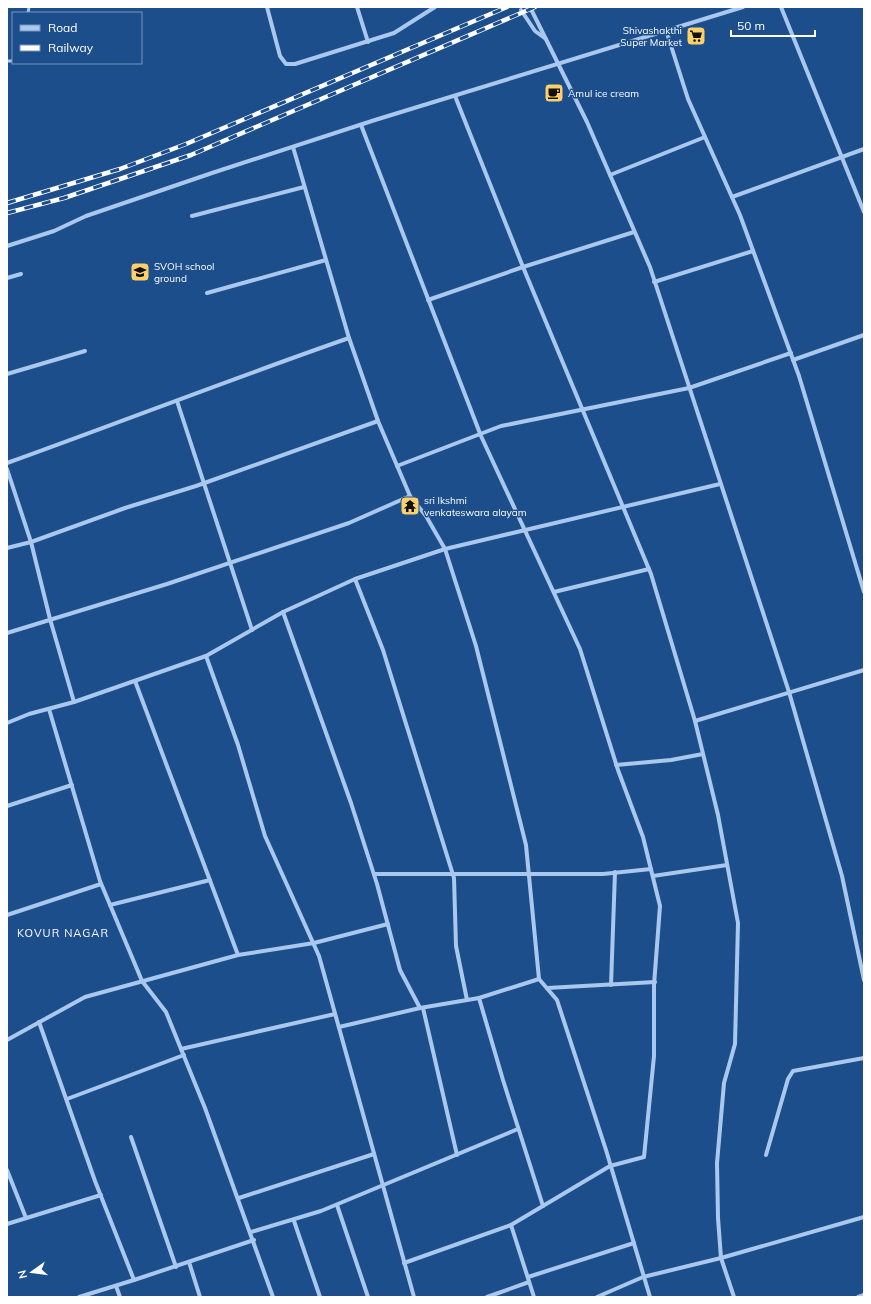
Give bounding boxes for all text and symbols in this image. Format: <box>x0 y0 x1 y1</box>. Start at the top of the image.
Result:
legend <box>12 12 142 64</box>
scale bar <box>731 12 815 38</box>
text: 50 m <box>737 18 765 33</box>
text: Road <box>48 20 77 35</box>
place label: Shivashakthi Super Market <box>620 24 682 49</box>
supermarket icon: Shivashakthi Super Market <box>685 25 707 47</box>
text: Railway <box>48 40 94 55</box>
cafe icon: Amul ice cream <box>543 82 565 104</box>
place label: Amul ice cream <box>568 87 639 100</box>
place label: SVOH school ground <box>154 260 215 285</box>
school or university icon: SVOH school ground <box>129 261 151 283</box>
place label: sri lkshmi venkateswara alayam <box>424 494 527 519</box>
temple icon: sri lkshmi venkateswara alayam <box>399 495 421 517</box>
district label: KOVUR NAGAR <box>17 926 109 940</box>
north arrow <box>12 1252 52 1292</box>
text: N <box>14 1269 30 1280</box>

